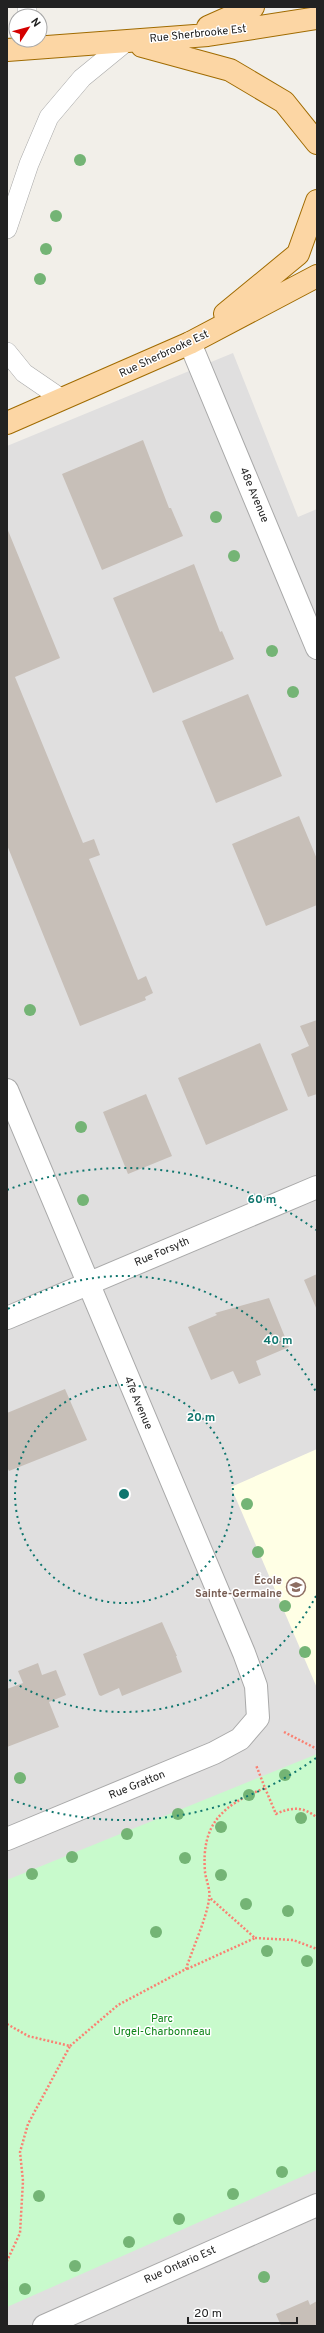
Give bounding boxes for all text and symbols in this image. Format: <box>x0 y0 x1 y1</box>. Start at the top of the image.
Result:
north arrow <box>8 8 48 48</box>
text: N <box>27 15 43 30</box>
street label: Rue Sherbrooke Est <box>149 22 247 46</box>
street label: Rue Sherbrooke Est <box>117 327 211 381</box>
street label: 48e Avenue <box>236 465 272 525</box>
text: 60 m <box>248 1192 276 1208</box>
street label: Rue Forsyth <box>132 1234 192 1270</box>
text: 40 m <box>263 1333 293 1349</box>
street label: 47e Avenue <box>121 1374 155 1432</box>
text: 20 m <box>187 1410 215 1426</box>
centre of rings <box>117 1487 131 1501</box>
place label: École Sainte-Germaine <box>195 1573 282 1601</box>
school or university icon: École Sainte-Germaine <box>285 1576 307 1598</box>
street label: Rue Gratton <box>107 1767 167 1803</box>
park label: Parc Urgel-Charbonneau <box>113 2012 211 2039</box>
street label: Rue Ontario Est <box>142 2243 218 2287</box>
scale bar <box>188 2299 297 2325</box>
text: 20 m <box>194 2306 222 2322</box>

